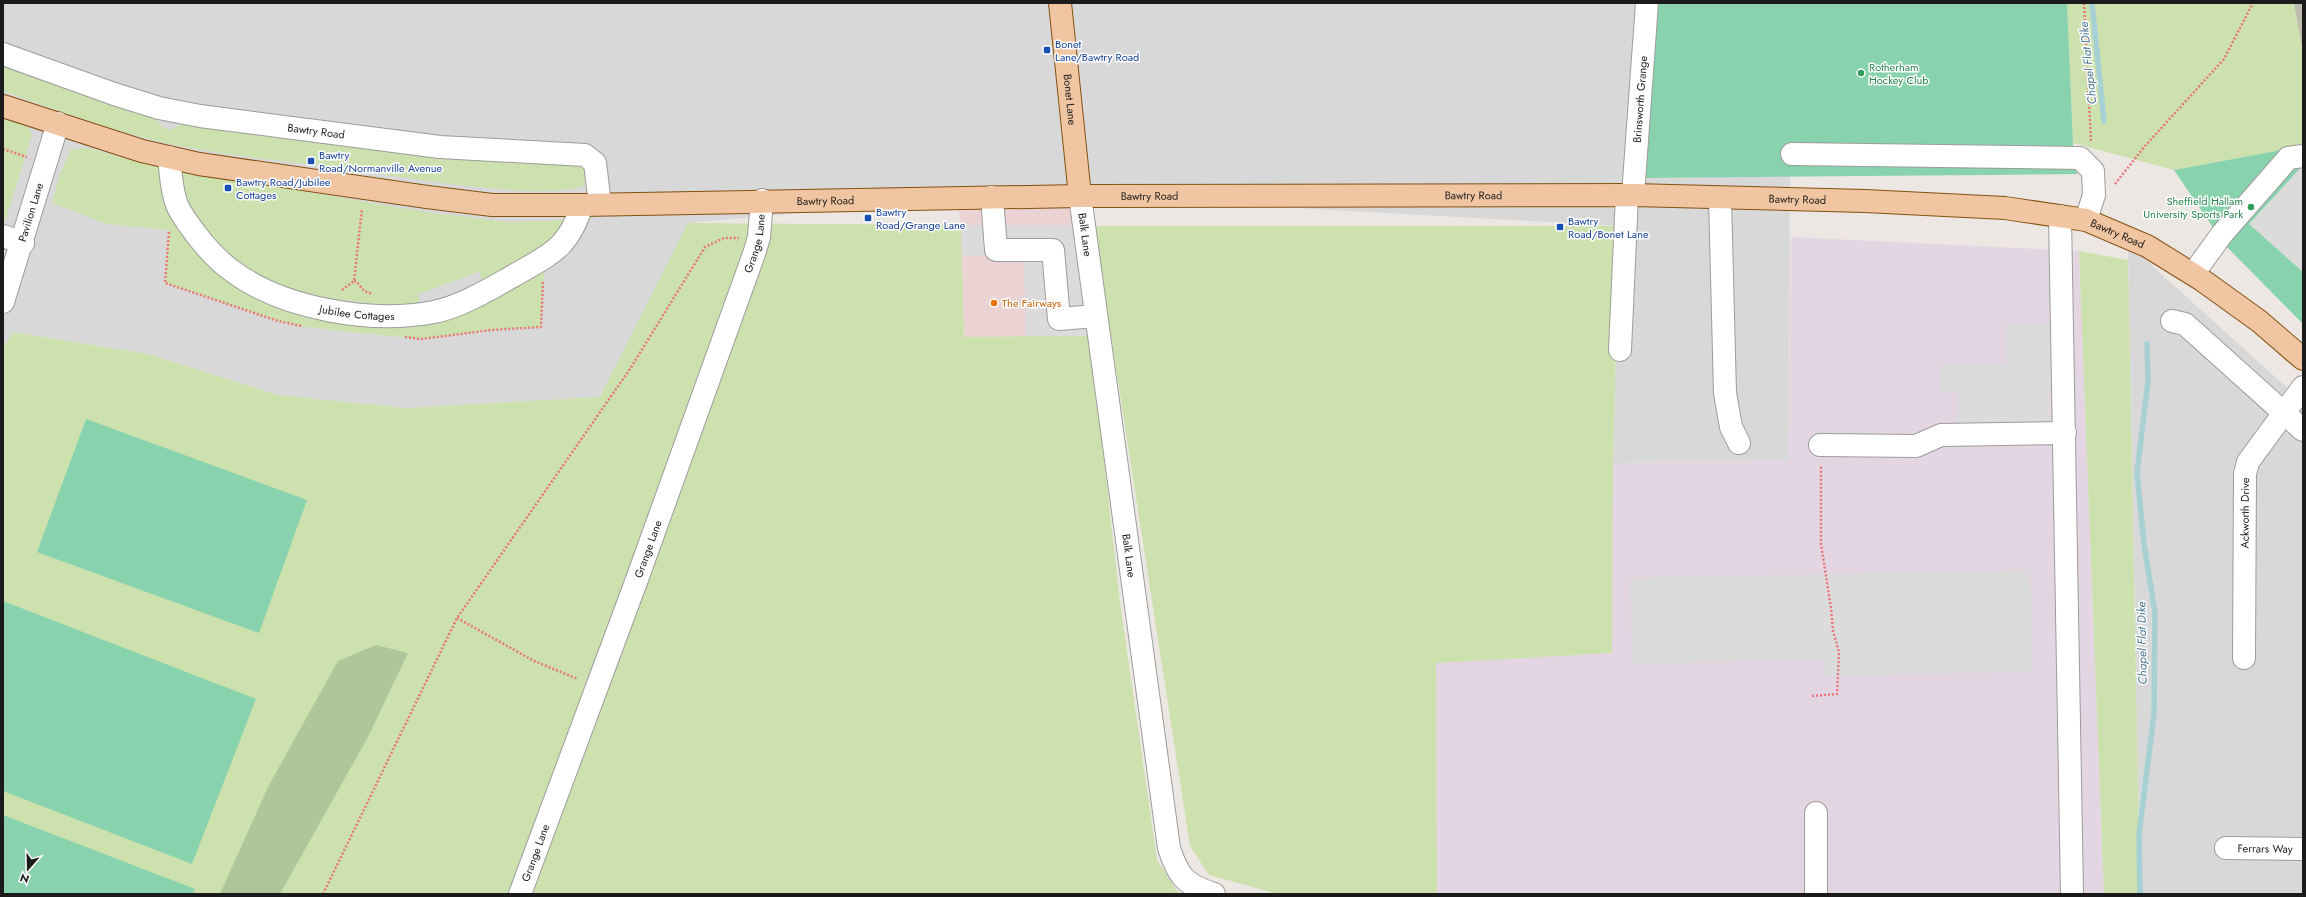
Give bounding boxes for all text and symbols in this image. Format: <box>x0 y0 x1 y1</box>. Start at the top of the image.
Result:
water label: Chapel Flat Dike <box>2075 21 2101 105</box>
place label: Bonet Lane/Bawtry Road <box>1055 36 1139 65</box>
marker: Bonet Lane/Bawtry Road <box>1042 45 1052 55</box>
street label: Brinsworth Grange <box>1629 55 1651 143</box>
place label: Rotherham Hockey Club <box>1869 59 1929 88</box>
marker: Rotherham Hockey Club <box>1856 68 1866 78</box>
street label: Bonet Lane <box>1059 73 1081 126</box>
street label: Bawtry Road <box>287 119 346 143</box>
place label: Bawtry Road/Normanville Avenue <box>319 147 443 176</box>
marker: Bawtry Road/Normanville Avenue <box>306 156 316 166</box>
place label: Bawtry Road/Jubilee Cottages <box>236 174 331 203</box>
street label: Pavilion Lane <box>14 180 47 244</box>
marker: Bawtry Road/Jubilee Cottages <box>223 183 233 193</box>
street label: Bawtry Road <box>1445 187 1502 203</box>
street label: Bawtry Road <box>1121 188 1178 204</box>
street label: Bawtry Road <box>1768 191 1826 208</box>
street label: Bawtry Road <box>797 192 854 209</box>
place label: Sheffield Hallam University Sports Park <box>2143 193 2243 222</box>
marker: Sheffield Hallam University Sports Park <box>2246 202 2256 212</box>
place label: Bawtry Road/Grange Lane <box>876 204 966 233</box>
street label: Balk Lane <box>1074 212 1096 258</box>
street label: Grange Lane <box>740 213 769 275</box>
marker: Bawtry Road/Grange Lane <box>863 213 873 223</box>
place label: Bawtry Road/Bonet Lane <box>1568 213 1649 242</box>
street label: Bawtry Road <box>2088 215 2147 252</box>
marker: Bawtry Road/Bonet Lane <box>1555 222 1565 232</box>
place label: The Fairways <box>1002 295 1062 311</box>
marker: The Fairways <box>989 298 999 308</box>
street label: Jubilee Cottages <box>316 300 395 324</box>
street label: Ackworth Drive <box>2237 477 2253 548</box>
street label: Grange Lane <box>630 518 666 580</box>
street label: Balk Lane <box>1118 533 1140 579</box>
water label: Chapel Flat Dike <box>2132 601 2152 685</box>
street label: Grange Lane <box>517 821 553 884</box>
street label: Ferrars Way <box>2237 840 2293 857</box>
north arrow <box>8 849 48 889</box>
text: N <box>18 869 31 887</box>

